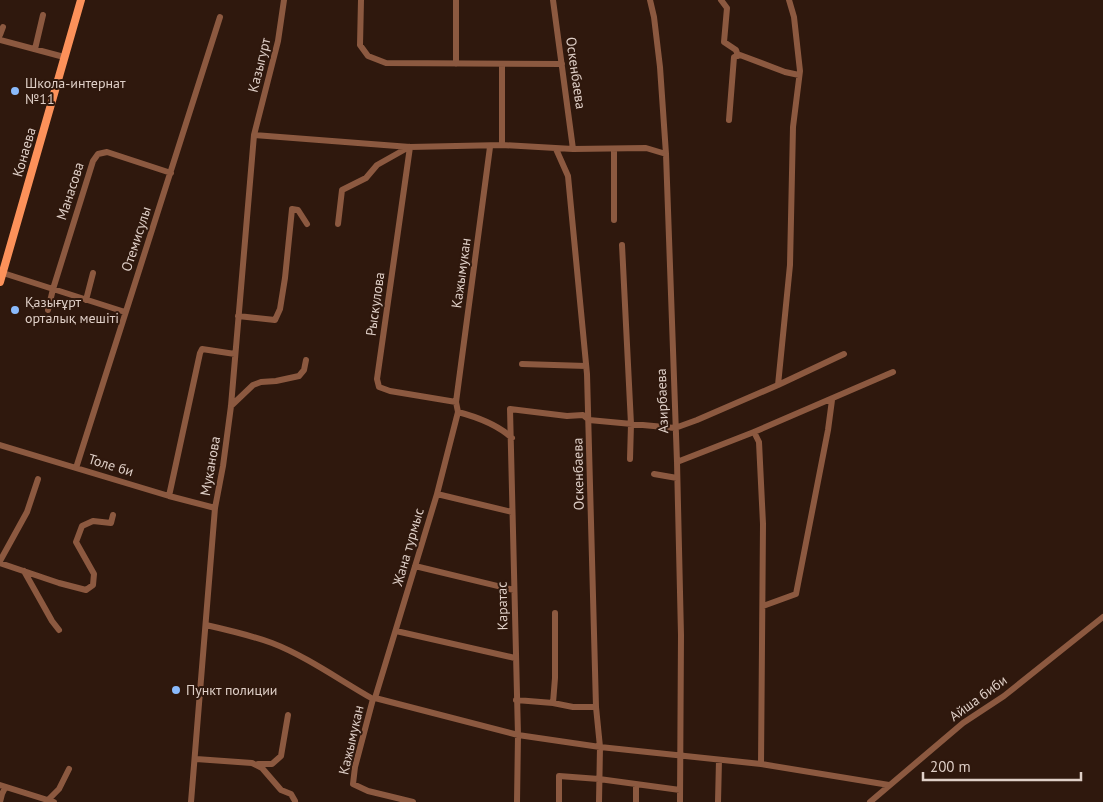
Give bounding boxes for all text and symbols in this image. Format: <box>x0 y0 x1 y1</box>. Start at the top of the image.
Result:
street label: Казыгурт <box>244 35 275 94</box>
street label: Оскенбаева <box>562 36 590 110</box>
place label: Школа-интернат №11 <box>25 74 126 108</box>
marker: Школа-интернат №11 <box>9 85 21 97</box>
street label: Конаева <box>8 125 40 179</box>
street label: Манасова <box>52 160 88 222</box>
street label: Отемисулы <box>117 204 155 274</box>
street label: Кажымукан <box>447 237 475 309</box>
street label: Рыскулова <box>362 271 388 337</box>
place label: Қазығұрт орталық мешіті <box>25 293 119 327</box>
marker: Қазығұрт орталық мешіті <box>9 304 21 316</box>
street label: Азирбаева <box>652 368 672 434</box>
street label: Муканова <box>196 435 224 497</box>
street label: Оскенбаева <box>568 437 588 510</box>
street label: Толе би <box>86 450 136 480</box>
street label: Жана турмыс <box>388 506 428 589</box>
street label: Каратас <box>493 581 511 631</box>
street label: Айша биби <box>946 671 1010 725</box>
place label: Пункт полиции <box>186 681 277 699</box>
marker: Пункт полиции <box>170 684 182 696</box>
street label: Кажымукан <box>334 704 368 776</box>
scale bar <box>923 750 1080 782</box>
text: 200 m <box>930 757 971 776</box>

